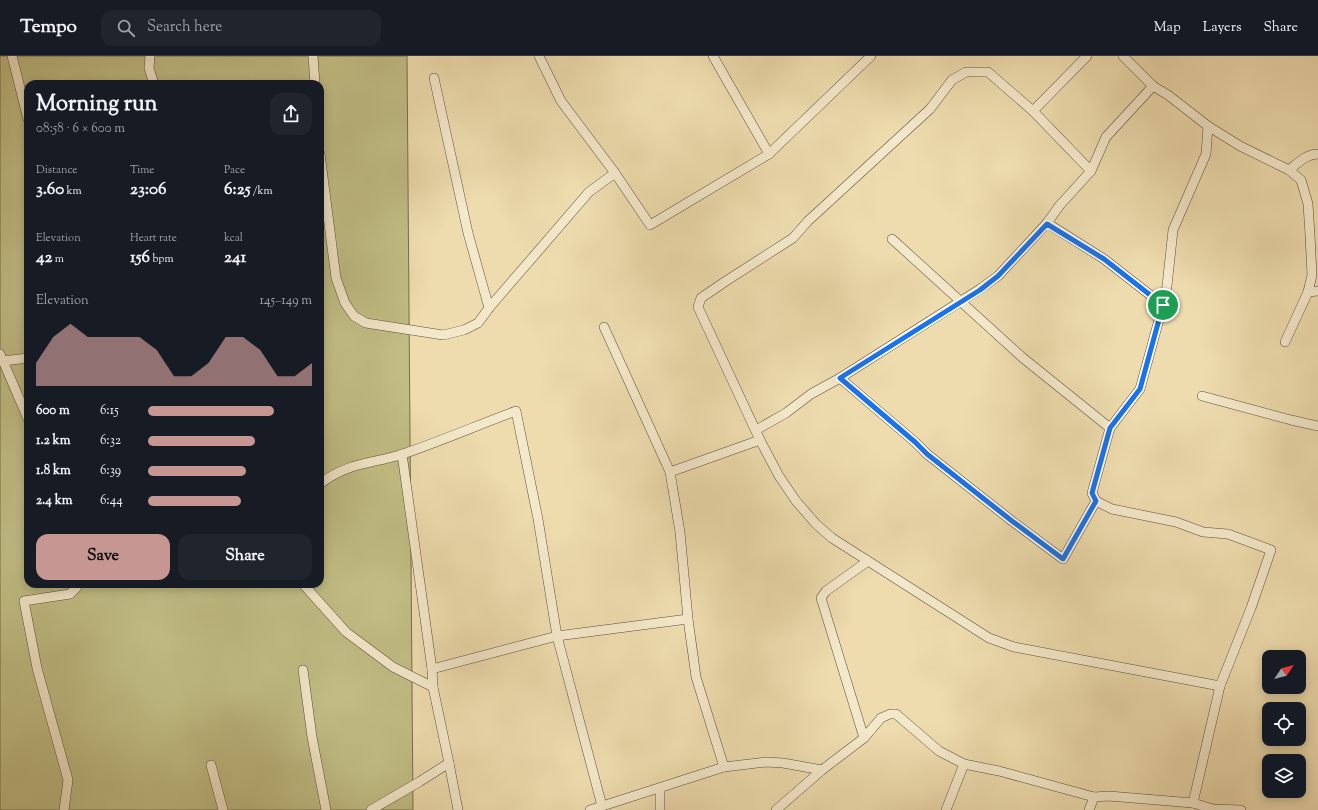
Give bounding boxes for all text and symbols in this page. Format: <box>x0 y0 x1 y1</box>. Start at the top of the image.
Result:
search box <box>101 10 381 46</box>
text: Tempo <box>20 14 77 41</box>
icon: search <box>115 17 137 39</box>
text: Search here <box>147 17 222 38</box>
text: Map <box>1154 18 1181 38</box>
text: Layers <box>1203 18 1241 38</box>
text: Share <box>1263 18 1298 38</box>
text: Morning run <box>36 89 158 121</box>
button: share <box>270 93 312 135</box>
text: 08:58 · 6 × 600 m <box>36 120 125 138</box>
text: Distance <box>36 162 77 178</box>
text: Time <box>130 162 154 178</box>
text: Pace <box>224 162 245 178</box>
text: 3.60 <box>36 178 64 202</box>
text: 23:06 <box>130 178 167 202</box>
text: 6:25 <box>224 178 250 202</box>
text: km <box>64 183 82 199</box>
text: /km <box>250 183 273 199</box>
text: Elevation <box>36 230 81 246</box>
text: Heart rate <box>130 230 177 246</box>
text: kcal <box>224 230 243 246</box>
text: 42 <box>36 246 53 270</box>
text: 156 <box>130 246 150 270</box>
text: 241 <box>224 246 246 270</box>
text: m <box>53 251 64 267</box>
text: bpm <box>150 251 174 267</box>
pin <box>1146 288 1180 322</box>
text: Elevation <box>36 292 89 310</box>
text: 145–149 m <box>260 292 312 310</box>
icon: arrive <box>1152 294 1174 316</box>
text: 600 m <box>36 402 70 420</box>
text: 6:15 <box>100 402 119 420</box>
text: 1.2 km <box>36 432 70 450</box>
text: 6:32 <box>100 432 121 450</box>
text: 1.8 km <box>36 462 71 480</box>
text: 6:39 <box>100 462 121 480</box>
text: 2.4 km <box>36 492 73 510</box>
text: 6:44 <box>100 492 123 510</box>
button: Save <box>36 534 170 580</box>
button: Share <box>178 534 312 580</box>
north arrow <box>1262 650 1306 694</box>
map controls <box>1262 650 1306 798</box>
button: locate <box>1262 702 1306 746</box>
button: layers <box>1262 754 1306 798</box>

